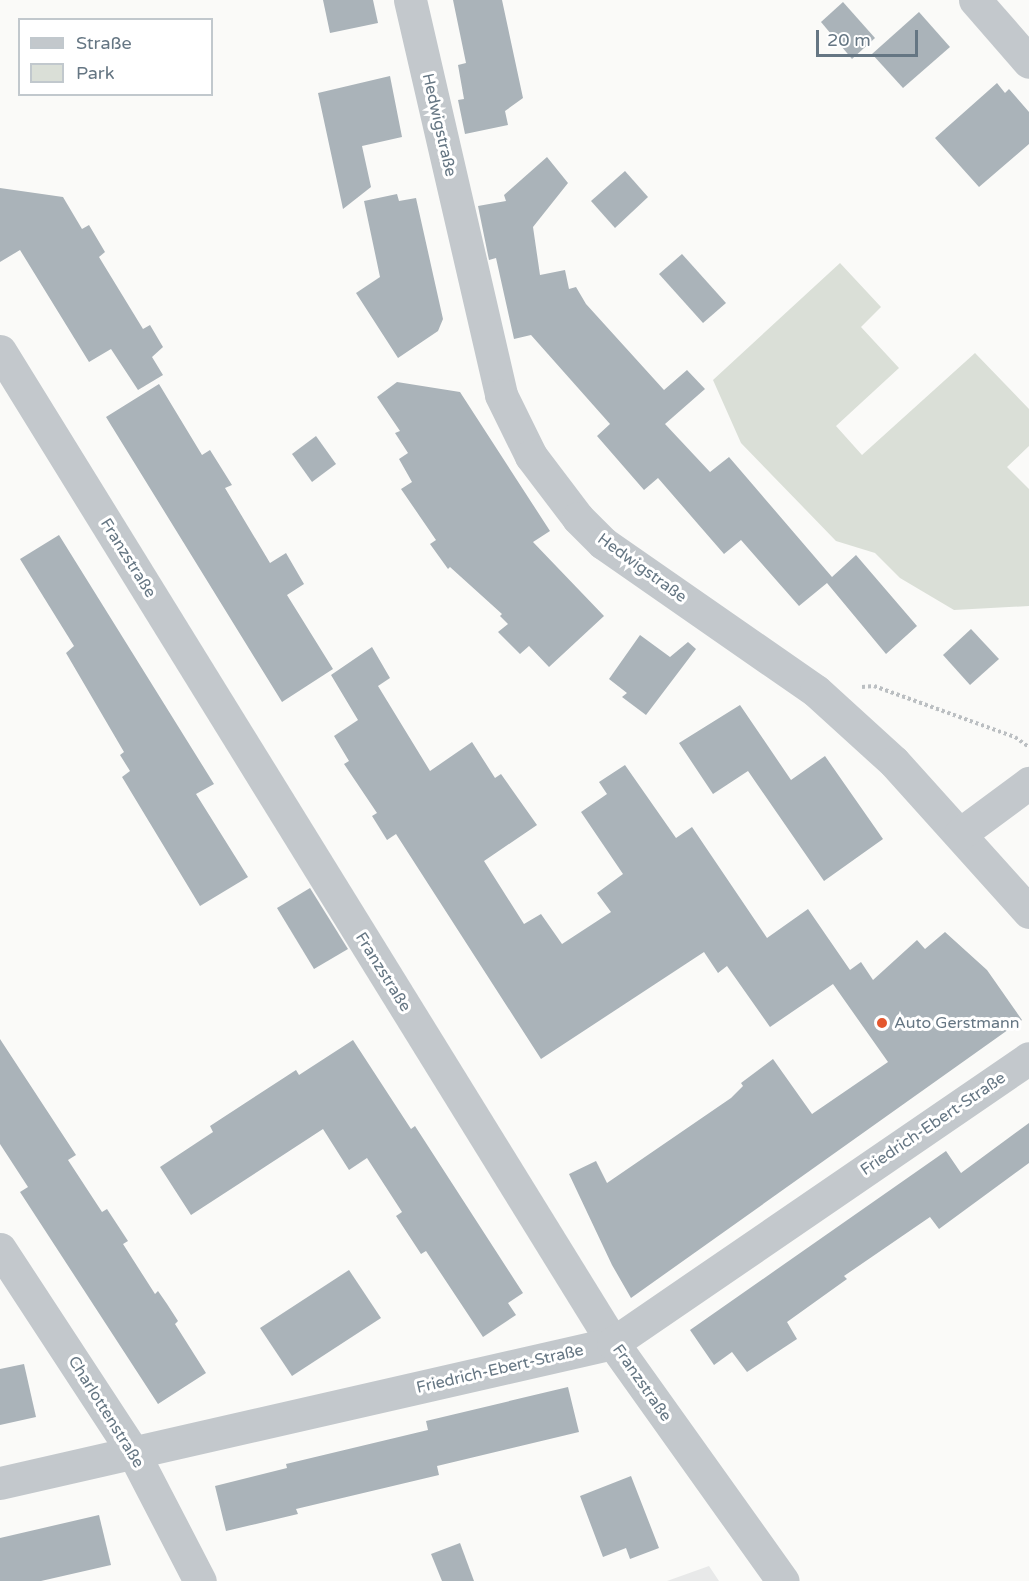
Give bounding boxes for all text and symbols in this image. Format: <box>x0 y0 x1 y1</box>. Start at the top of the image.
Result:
legend <box>18 18 213 96</box>
scale bar <box>819 18 921 56</box>
text: 20 m <box>827 29 871 51</box>
text: Straße <box>76 32 132 54</box>
text: Park <box>76 62 114 84</box>
street label: Hedwigstraße <box>418 71 460 179</box>
street label: Franzstraße <box>96 515 160 601</box>
street label: Hedwigstraße <box>594 529 690 607</box>
street label: Franzstraße <box>351 929 415 1015</box>
place label: Auto Gerstmann <box>894 1013 1020 1033</box>
marker: Auto Gerstmann <box>875 1016 889 1030</box>
street label: Friedrich-Ebert-Straße <box>857 1068 1009 1180</box>
street label: Friedrich-Ebert-Straße <box>415 1340 585 1398</box>
street label: Franzstraße <box>608 1341 676 1425</box>
street label: Charlottenstraße <box>64 1353 148 1471</box>

